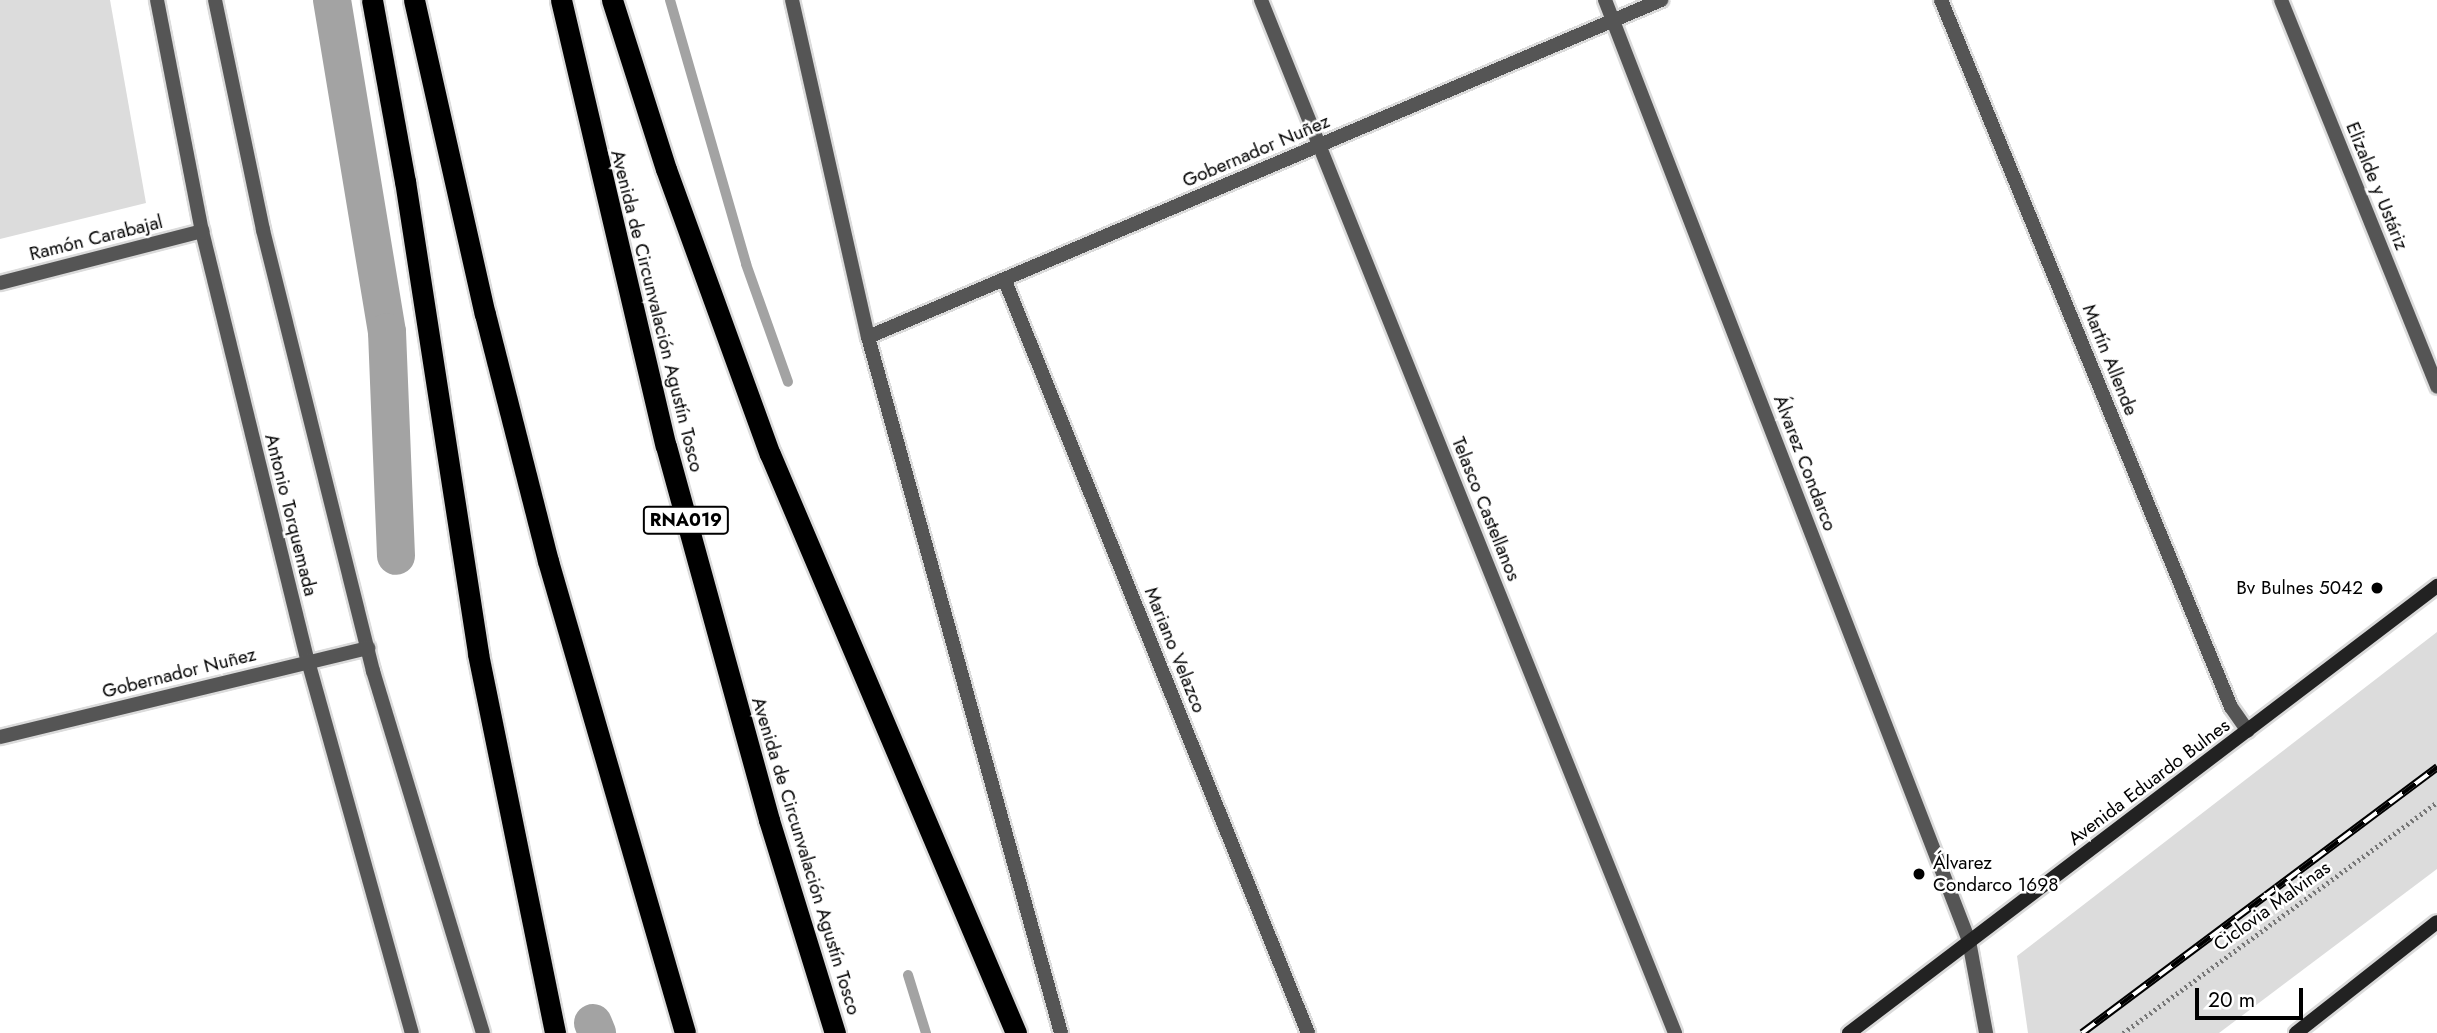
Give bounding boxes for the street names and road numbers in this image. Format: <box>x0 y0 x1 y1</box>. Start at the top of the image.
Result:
street label: Gobernador Nuñez <box>1179 110 1333 192</box>
street label: Elizalde y Ustáriz <box>2341 119 2413 253</box>
street label: Avenida de Circunvalación Agustín Tosco <box>606 148 708 474</box>
street label: Ramón Carabajal <box>27 210 165 266</box>
street label: Martín Allende <box>2077 301 2143 419</box>
street label: Álvarez Condarco <box>1769 392 1841 534</box>
street label: Antonio Torquemada <box>260 431 322 599</box>
street label: Telasco Castellanos <box>1447 434 1525 584</box>
road number: RNA019 <box>642 506 730 534</box>
street label: Mariano Velazco <box>1139 584 1211 716</box>
street label: Gobernador Nuñez <box>100 643 258 703</box>
street label: Avenida de Circunvalación Agustín Tosco <box>747 694 865 1018</box>
street label: Avenida Eduardo Bulnes <box>2064 714 2234 850</box>
street label: Ciclovia Malvinas <box>2209 856 2335 956</box>

